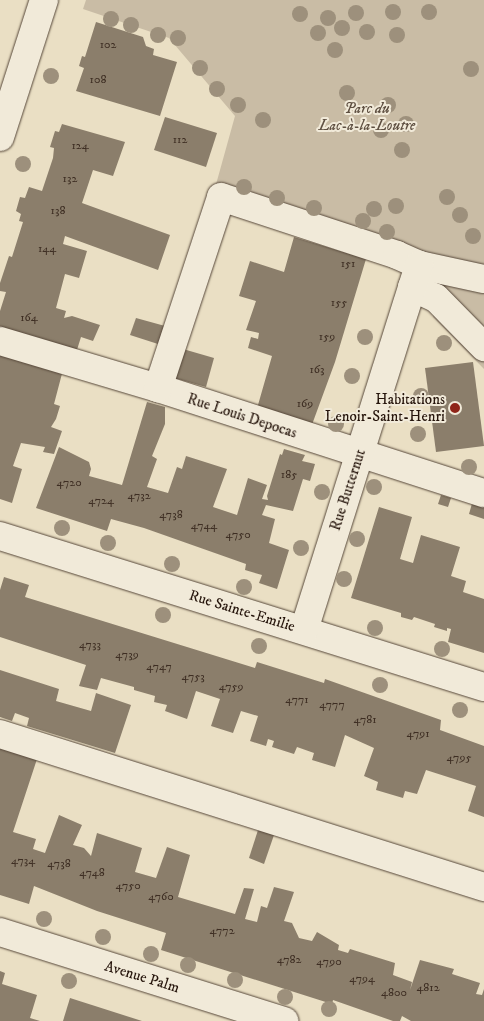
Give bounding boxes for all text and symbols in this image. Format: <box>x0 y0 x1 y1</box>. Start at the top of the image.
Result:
house number: 102 <box>100 38 116 52</box>
house number: 108 <box>90 73 106 87</box>
park label: Parc du Lac-à-la-Loutre <box>319 99 415 134</box>
house number: 112 <box>173 133 187 147</box>
house number: 124 <box>71 139 89 153</box>
house number: 132 <box>63 172 77 186</box>
house number: 138 <box>51 204 65 218</box>
house number: 144 <box>38 242 56 256</box>
house number: 151 <box>341 257 355 271</box>
house number: 155 <box>331 296 347 310</box>
house number: 164 <box>20 311 38 325</box>
house number: 159 <box>319 330 335 344</box>
house number: 163 <box>309 363 325 377</box>
street label: Rue Louis Depocas <box>185 390 299 442</box>
place label: Habitations Lenoir-Saint-Henri <box>325 390 445 425</box>
house number: 169 <box>297 397 313 411</box>
marker: Habitations Lenoir-Saint-Henri <box>449 402 461 414</box>
street label: Rue Butternut <box>326 447 370 533</box>
house number: 185 <box>281 468 297 482</box>
house number: 4720 <box>56 476 82 490</box>
house number: 4732 <box>127 489 151 503</box>
house number: 4724 <box>88 494 114 508</box>
house number: 4738 <box>159 508 183 522</box>
house number: 4744 <box>191 519 217 533</box>
house number: 4750 <box>225 528 251 542</box>
street label: Rue Sainte-Emilie <box>187 586 297 636</box>
house number: 4733 <box>79 638 101 652</box>
house number: 4739 <box>115 648 139 662</box>
house number: 4747 <box>146 660 172 674</box>
house number: 4753 <box>181 670 205 684</box>
house number: 4759 <box>219 680 243 694</box>
house number: 4771 <box>285 693 309 707</box>
house number: 4777 <box>319 698 345 712</box>
house number: 4781 <box>353 713 377 727</box>
house number: 4791 <box>406 727 430 741</box>
house number: 4795 <box>447 751 471 765</box>
house number: 4734 <box>11 854 35 868</box>
house number: 4738 <box>47 857 71 871</box>
house number: 4748 <box>79 866 105 880</box>
house number: 4750 <box>115 879 141 893</box>
house number: 4760 <box>148 890 174 904</box>
house number: 4772 <box>209 924 235 938</box>
house number: 4782 <box>277 953 301 967</box>
house number: 4790 <box>316 955 342 969</box>
street label: Avenue Palm <box>102 957 182 997</box>
house number: 4794 <box>349 972 375 986</box>
house number: 4812 <box>416 981 440 995</box>
house number: 4800 <box>381 986 407 1000</box>

